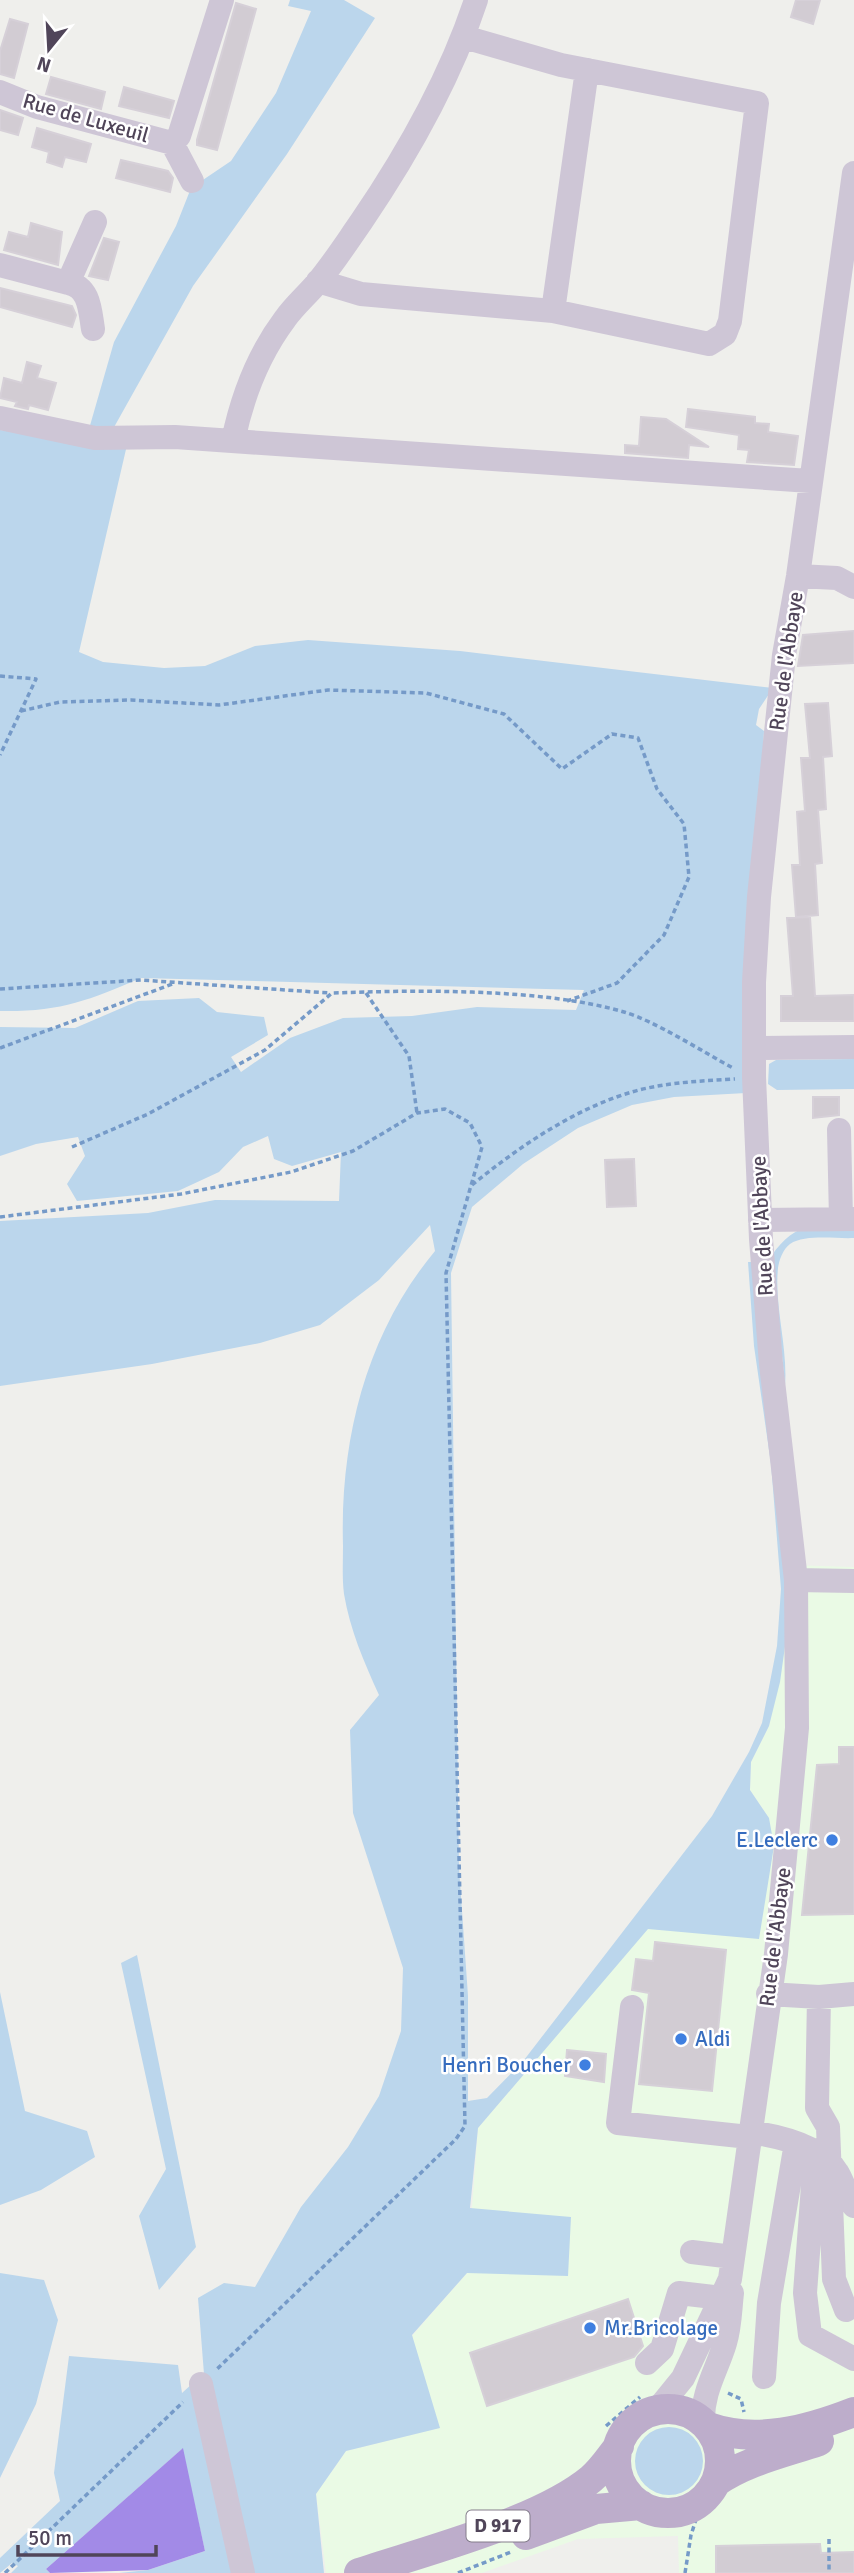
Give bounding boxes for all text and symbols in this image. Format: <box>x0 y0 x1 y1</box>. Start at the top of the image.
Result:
north arrow <box>14 14 84 84</box>
text: N <box>34 51 54 78</box>
street label: Rue de Luxeuil <box>20 88 152 148</box>
street label: Rue de l'Abbaye <box>763 590 809 732</box>
street label: Rue de l'Abbaye <box>745 1155 779 1297</box>
place label: E.Leclerc <box>736 1827 818 1853</box>
marker: E.Leclerc <box>824 1832 840 1848</box>
street label: Rue de l'Abbaye <box>754 1866 796 2008</box>
place label: Aldi <box>695 2026 730 2052</box>
marker: Aldi <box>673 2031 689 2047</box>
place label: Henri Boucher <box>442 2052 571 2078</box>
marker: Henri Boucher <box>577 2057 593 2073</box>
place label: Mr.Bricolage <box>604 2315 718 2341</box>
marker: Mr.Bricolage <box>582 2320 598 2336</box>
road number: D 917 <box>466 2510 530 2542</box>
scale bar <box>18 2514 156 2558</box>
text: 50 m <box>28 2525 72 2551</box>

